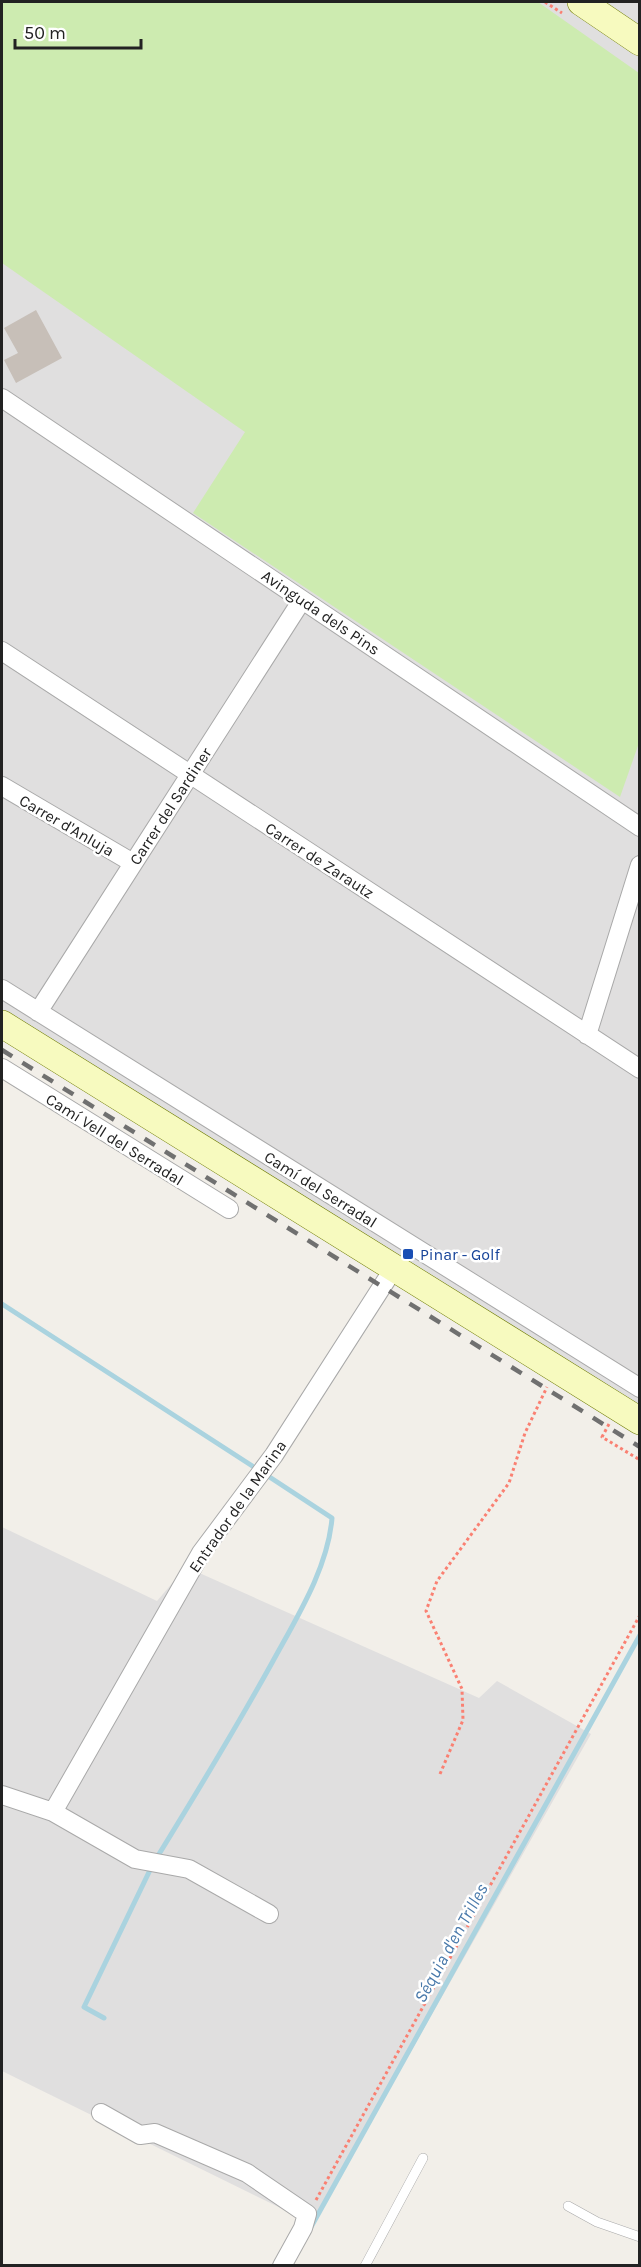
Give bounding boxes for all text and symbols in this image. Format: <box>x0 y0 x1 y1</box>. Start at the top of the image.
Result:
scale bar <box>15 12 141 50</box>
text: 50 m <box>24 22 66 44</box>
street label: Avinguda dels Pins <box>258 566 383 659</box>
street label: Carrer del Sardiner <box>125 744 216 869</box>
street label: Carrer d'Anluja <box>16 791 118 860</box>
street label: Carrer de Zarautz <box>262 818 378 903</box>
street label: Camí Vell del Serradal <box>42 1089 187 1190</box>
street label: Camí del Serradal <box>261 1147 381 1232</box>
place label: Pinar - Golf <box>420 1245 501 1264</box>
marker: Pinar - Golf <box>401 1247 415 1261</box>
street label: Entrador de la Marina <box>185 1437 290 1576</box>
water label: Séquia d'en Trilles <box>409 1880 493 2006</box>

